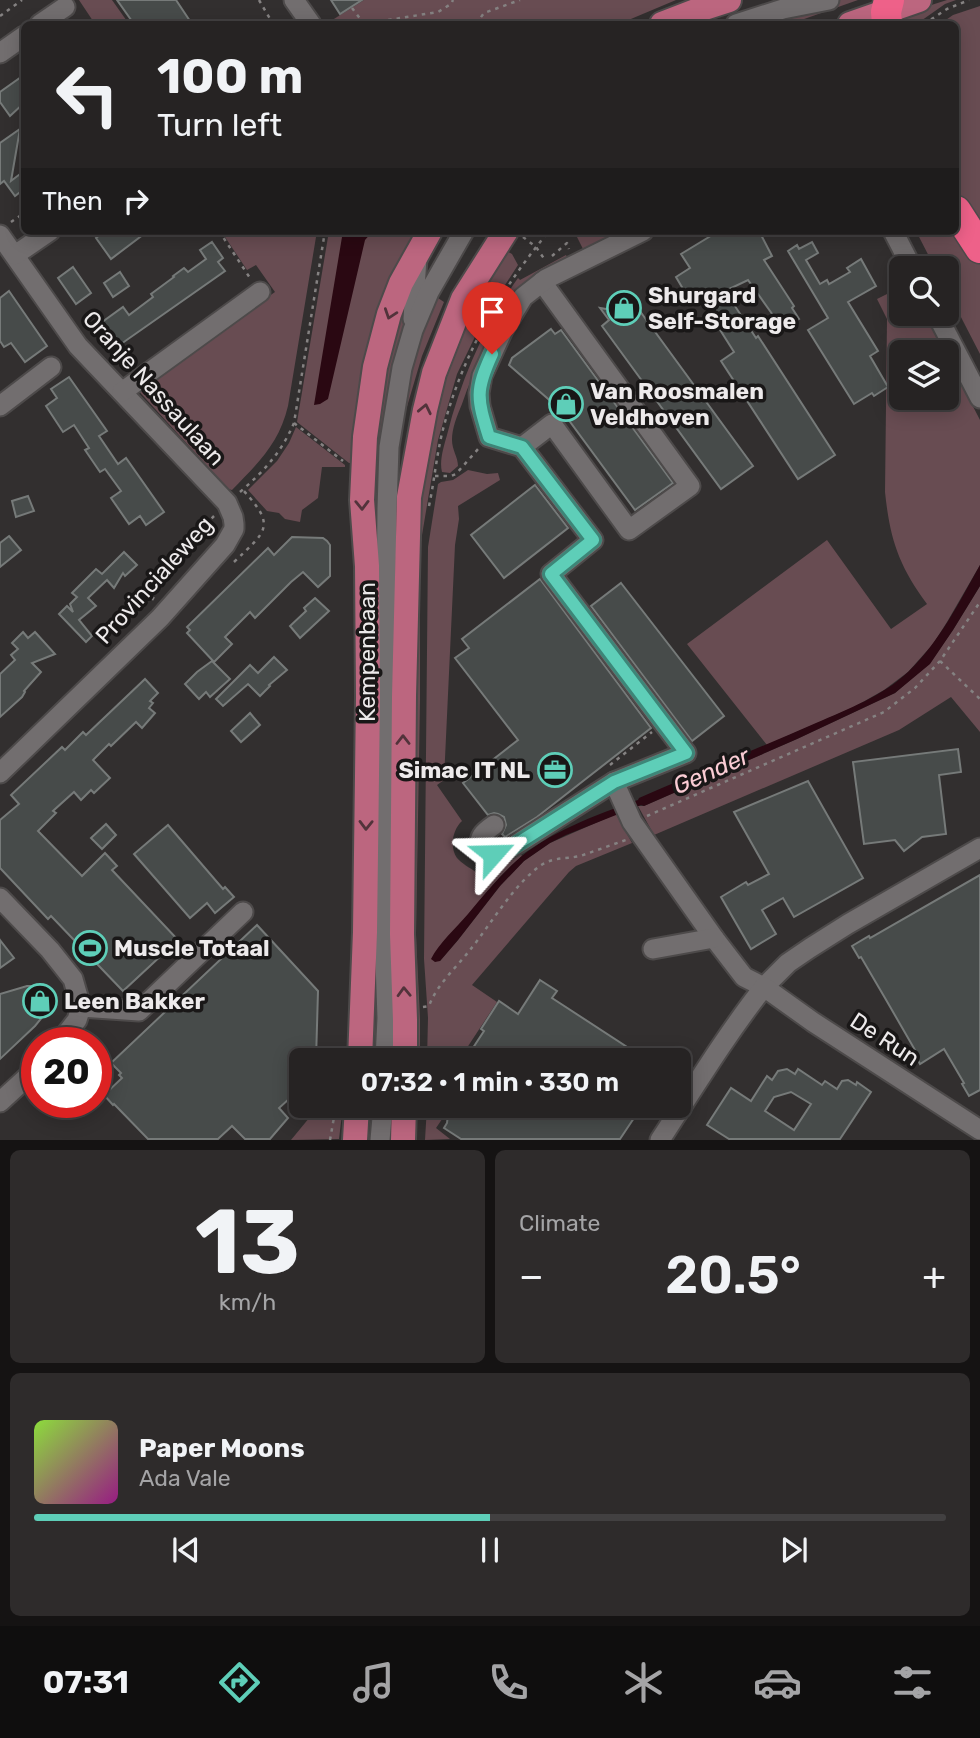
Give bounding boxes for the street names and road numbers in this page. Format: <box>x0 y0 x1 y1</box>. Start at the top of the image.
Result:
street label: Oranje Nassaulaan <box>77 305 231 471</box>
street label: Provincialeweg <box>89 510 219 650</box>
street label: Kempenbaan <box>353 582 381 722</box>
street label: De Run <box>845 1006 925 1072</box>

